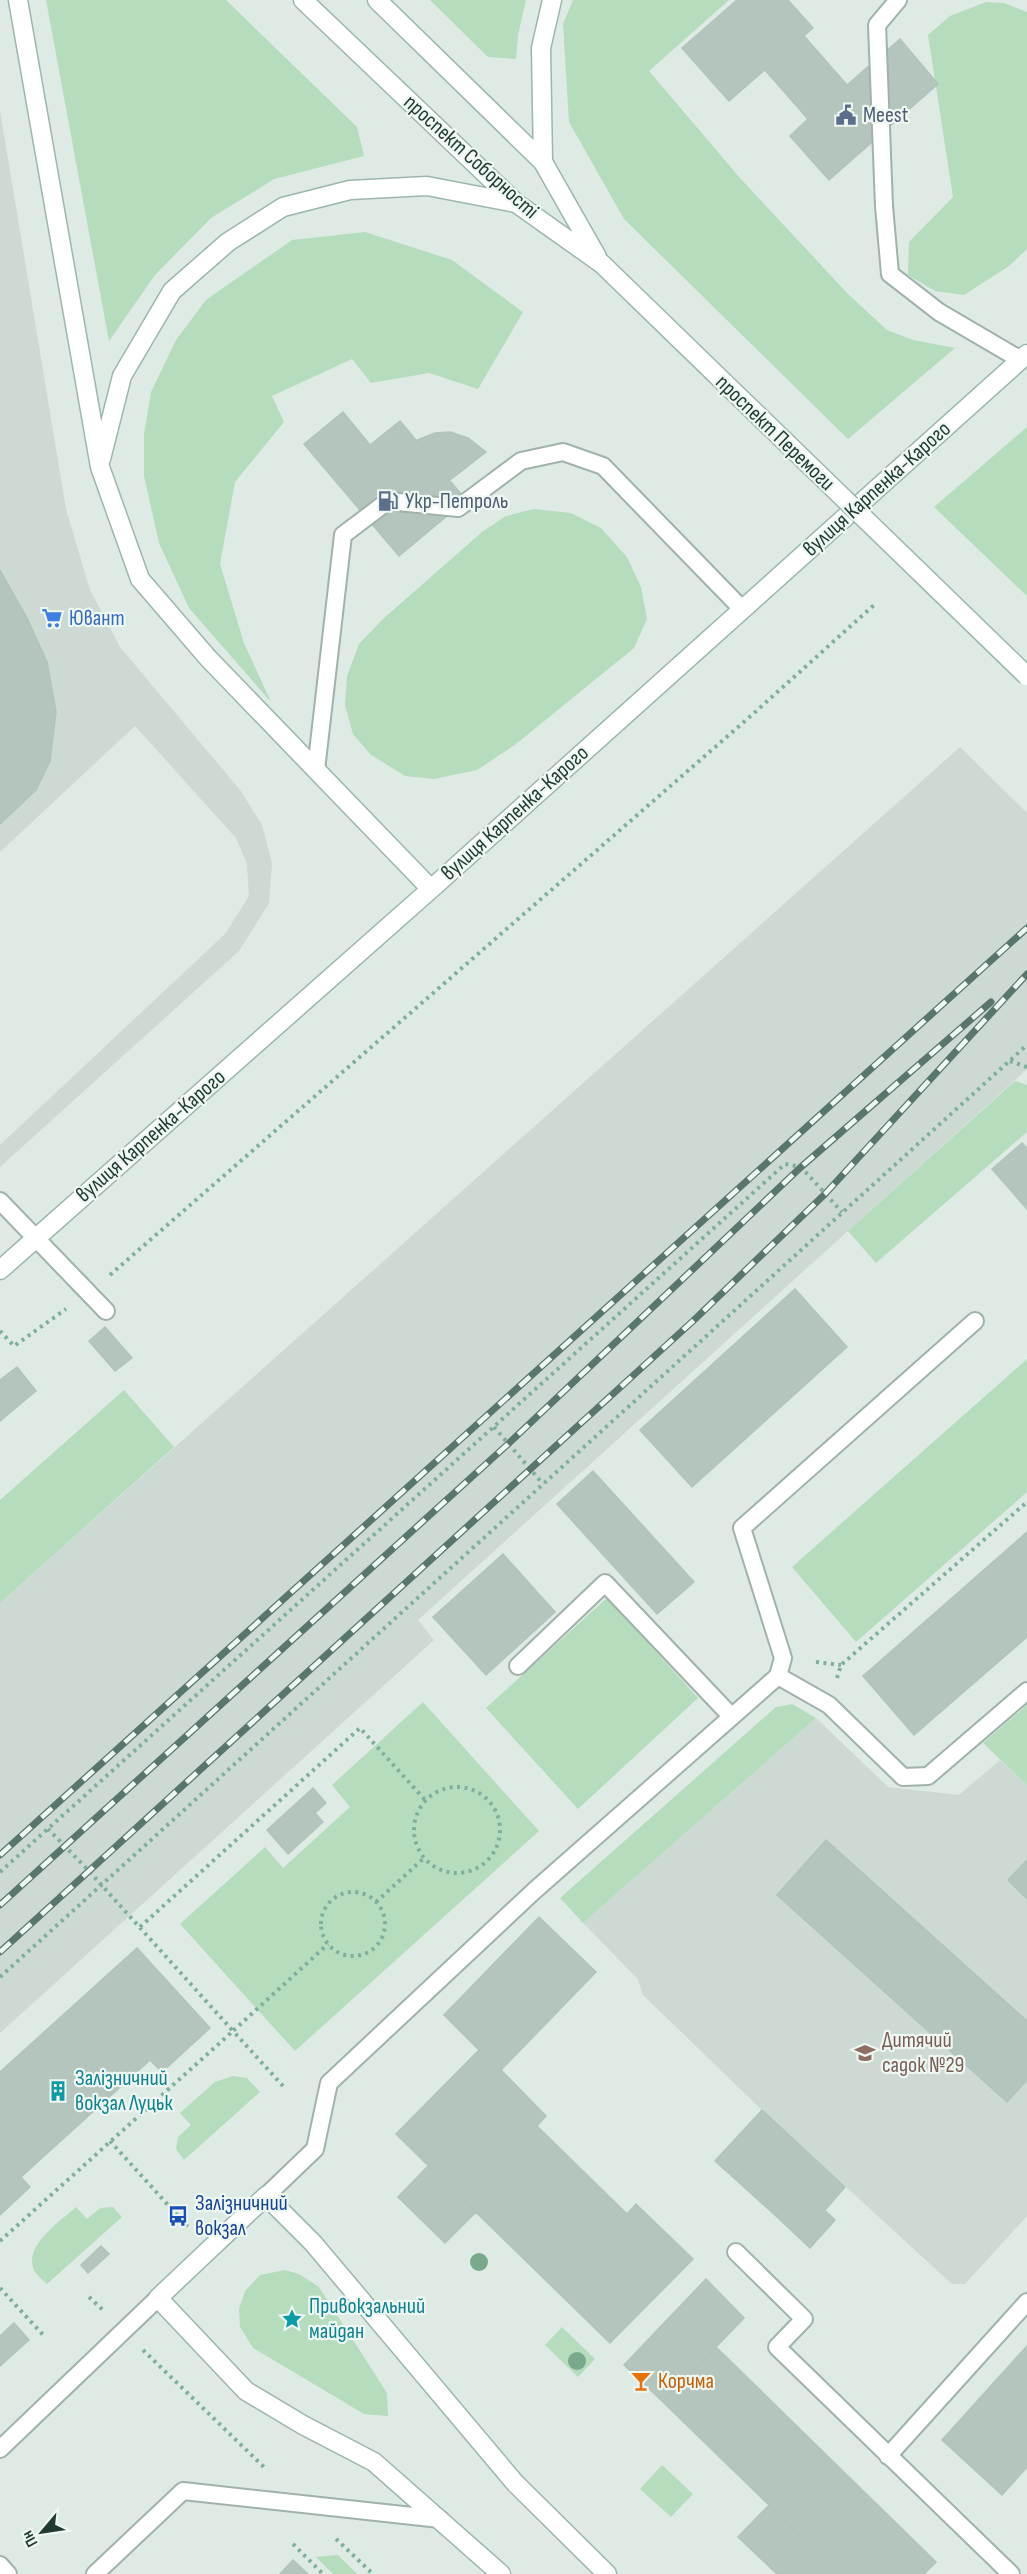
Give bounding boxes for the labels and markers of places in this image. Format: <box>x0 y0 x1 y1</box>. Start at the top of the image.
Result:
place label: Meest <box>863 102 909 129</box>
public building icon: Meest <box>834 103 858 127</box>
place label: Укр-Петроль <box>405 488 509 515</box>
fuel station icon: Укр-Петроль <box>376 489 400 513</box>
place label: Ювант <box>69 605 125 632</box>
supermarket icon: Ювант <box>40 606 64 630</box>
place label: Дитячий садок №29 <box>882 2027 964 2079</box>
school or university icon: Дитячий садок №29 <box>853 2041 877 2065</box>
place label: Залізничний вокзал Луцьк <box>75 2065 174 2117</box>
building icon: Залізничний вокзал Луцьк <box>46 2079 70 2103</box>
place label: Залізничний вокзал <box>195 2190 288 2242</box>
bus stop icon: Залізничний вокзал <box>166 2204 190 2228</box>
place label: Привокзальний майдан <box>309 2293 425 2345</box>
place icon: Привокзальний майдан <box>280 2307 304 2331</box>
place label: Корчма <box>658 2368 714 2395</box>
bar icon: Корчма <box>629 2369 653 2393</box>

